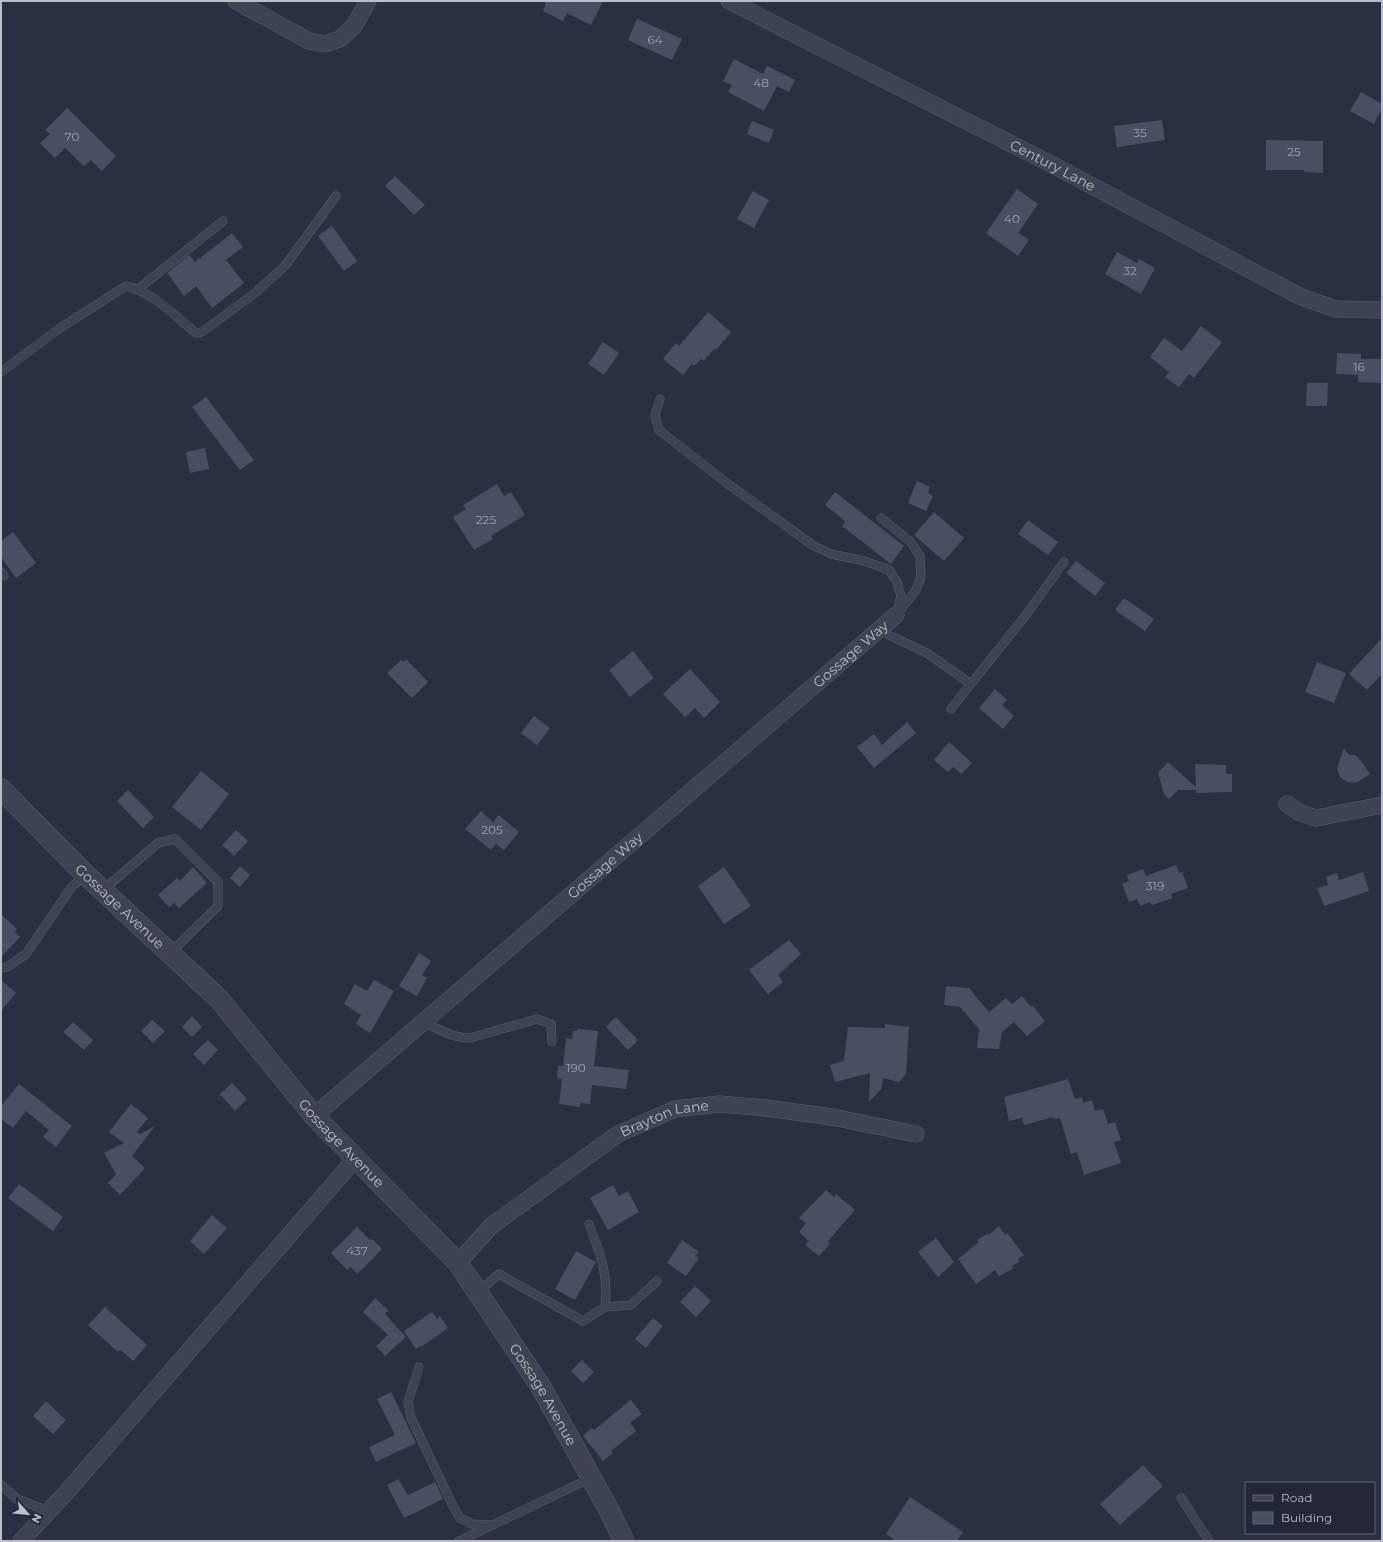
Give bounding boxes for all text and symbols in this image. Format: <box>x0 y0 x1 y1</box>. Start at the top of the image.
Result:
house number: 64 <box>647 32 663 47</box>
house number: 48 <box>753 75 769 90</box>
house number: 35 <box>1133 125 1147 140</box>
house number: 70 <box>65 129 79 144</box>
street label: Century Lane <box>1007 136 1099 195</box>
house number: 25 <box>1287 144 1301 159</box>
house number: 40 <box>1004 211 1020 226</box>
house number: 32 <box>1123 263 1137 278</box>
house number: 16 <box>1353 359 1365 374</box>
house number: 225 <box>476 512 496 527</box>
street label: Gossage Way <box>809 616 892 691</box>
house number: 205 <box>481 822 503 837</box>
street label: Gossage Way <box>564 828 647 903</box>
street label: Gossage Avenue <box>71 860 168 953</box>
house number: 319 <box>1146 878 1164 893</box>
house number: 190 <box>566 1060 586 1075</box>
street label: Gossage Avenue <box>295 1095 388 1191</box>
street label: Brayton Lane <box>617 1096 710 1141</box>
house number: 437 <box>346 1243 368 1258</box>
street label: Gossage Avenue <box>505 1340 581 1449</box>
legend <box>1245 1482 1375 1534</box>
text: Road <box>1281 1490 1312 1505</box>
north arrow <box>8 1494 48 1534</box>
text: Building <box>1281 1510 1332 1525</box>
text: N <box>29 1511 45 1526</box>

